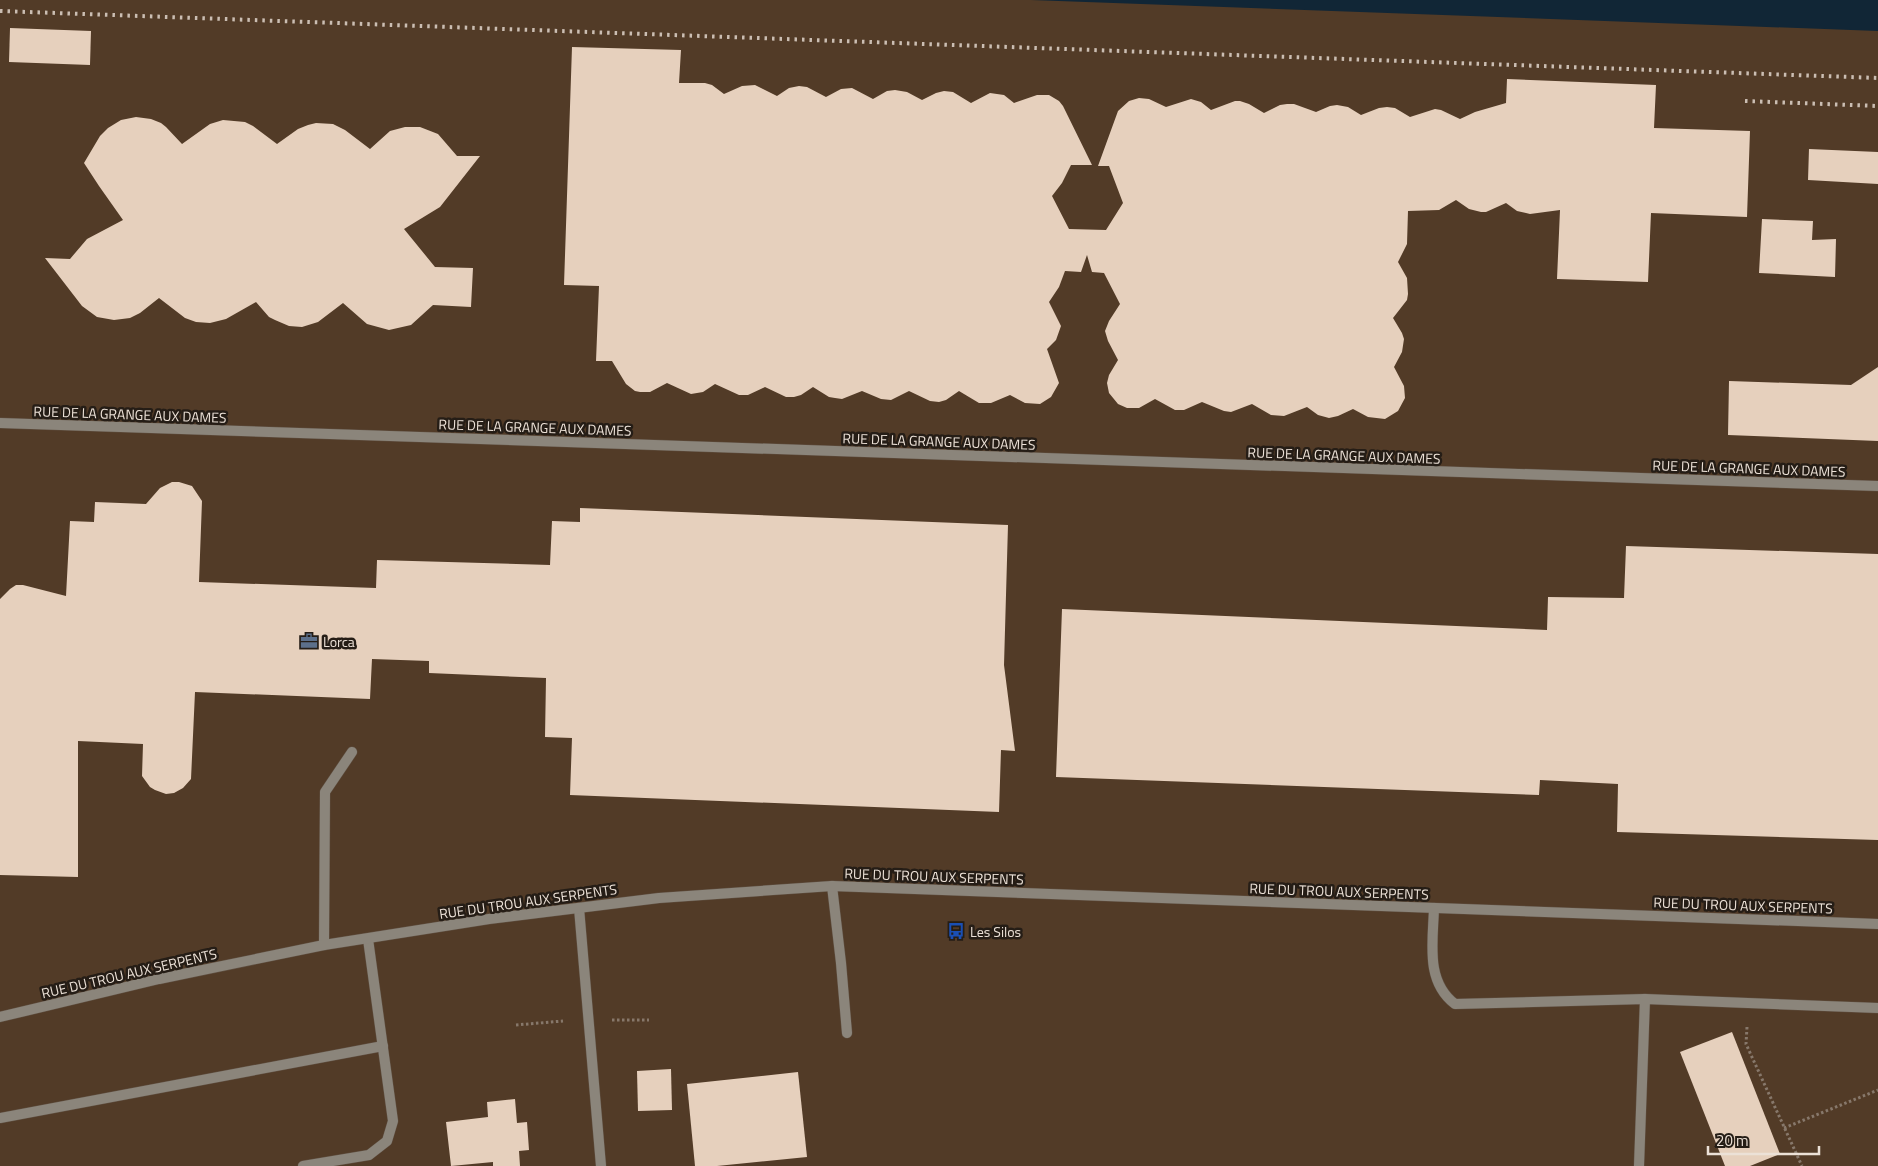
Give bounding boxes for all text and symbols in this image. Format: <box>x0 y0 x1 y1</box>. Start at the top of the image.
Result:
street label: RUE DE LA GRANGE AUX DAMES <box>33 400 227 428</box>
street label: RUE DE LA GRANGE AUX DAMES <box>438 413 632 441</box>
street label: RUE DE LA GRANGE AUX DAMES <box>842 427 1036 455</box>
street label: RUE DE LA GRANGE AUX DAMES <box>1247 441 1441 469</box>
street label: RUE DE LA GRANGE AUX DAMES <box>1652 454 1846 482</box>
office icon: Lorca <box>299 631 319 651</box>
place label: Lorca <box>323 631 355 652</box>
street label: RUE DU TROU AUX SERPENTS <box>844 862 1024 890</box>
street label: RUE DU TROU AUX SERPENTS <box>1249 877 1429 905</box>
street label: RUE DU TROU AUX SERPENTS <box>438 878 618 924</box>
street label: RUE DU TROU AUX SERPENTS <box>1653 891 1833 919</box>
bus stop icon: Les Silos <box>946 921 966 941</box>
place label: Les Silos <box>970 921 1021 942</box>
street label: RUE DU TROU AUX SERPENTS <box>39 943 219 1003</box>
scale bar <box>1708 1124 1819 1156</box>
text: 20 m <box>1716 1129 1749 1152</box>

